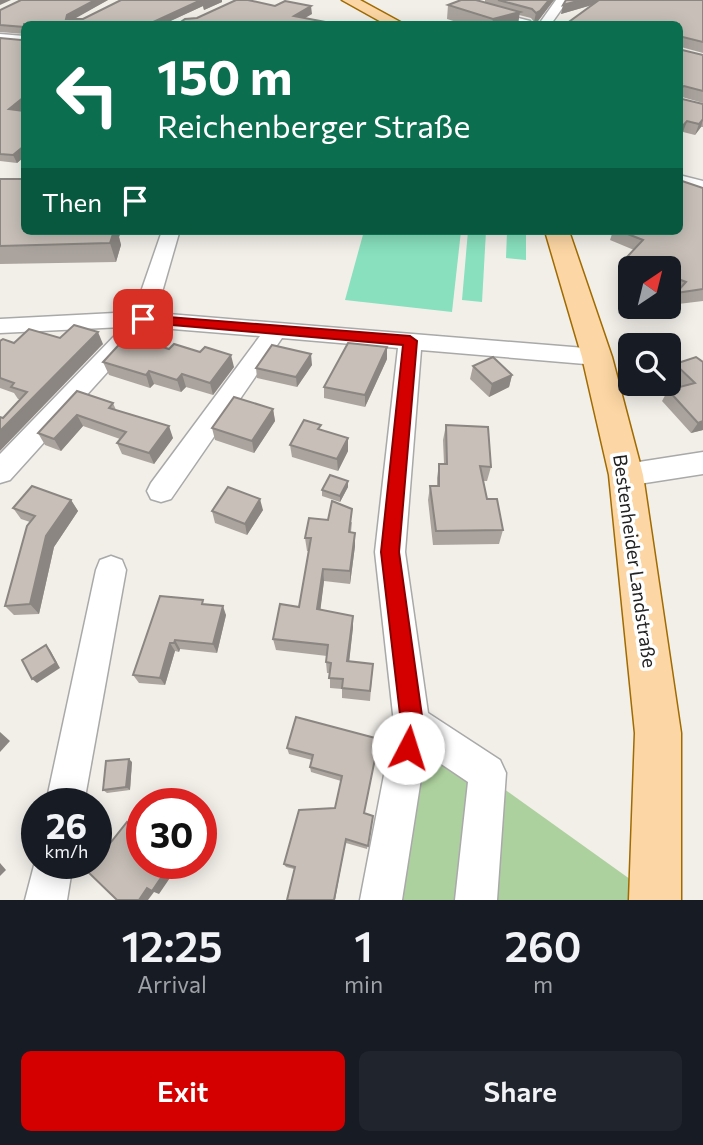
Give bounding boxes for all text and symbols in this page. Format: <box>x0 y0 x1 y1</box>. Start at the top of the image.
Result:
text: 150 m <box>157 45 292 105</box>
icon: left <box>42 49 133 140</box>
text: Reichenberger Straße <box>157 105 470 145</box>
icon: arrive <box>116 182 154 220</box>
text: Then <box>42 186 102 217</box>
north arrow <box>618 256 681 318</box>
map controls <box>618 256 681 396</box>
pin <box>113 289 173 349</box>
icon: arrive <box>124 300 162 338</box>
button: search <box>618 333 681 396</box>
street label: Bestenheider Landstraße <box>609 453 662 669</box>
position arrow <box>371 711 445 785</box>
speed limit sign: 30 <box>126 788 217 879</box>
text: 26 <box>46 803 87 846</box>
text: km/h <box>45 840 88 862</box>
text: 12:25 <box>121 919 223 971</box>
text: 1 <box>354 919 373 971</box>
text: 260 <box>505 919 582 971</box>
text: Arrival <box>137 970 207 998</box>
text: min <box>344 970 383 998</box>
text: m <box>533 970 553 998</box>
button: Exit <box>21 1051 345 1131</box>
button: Share <box>359 1051 682 1131</box>

